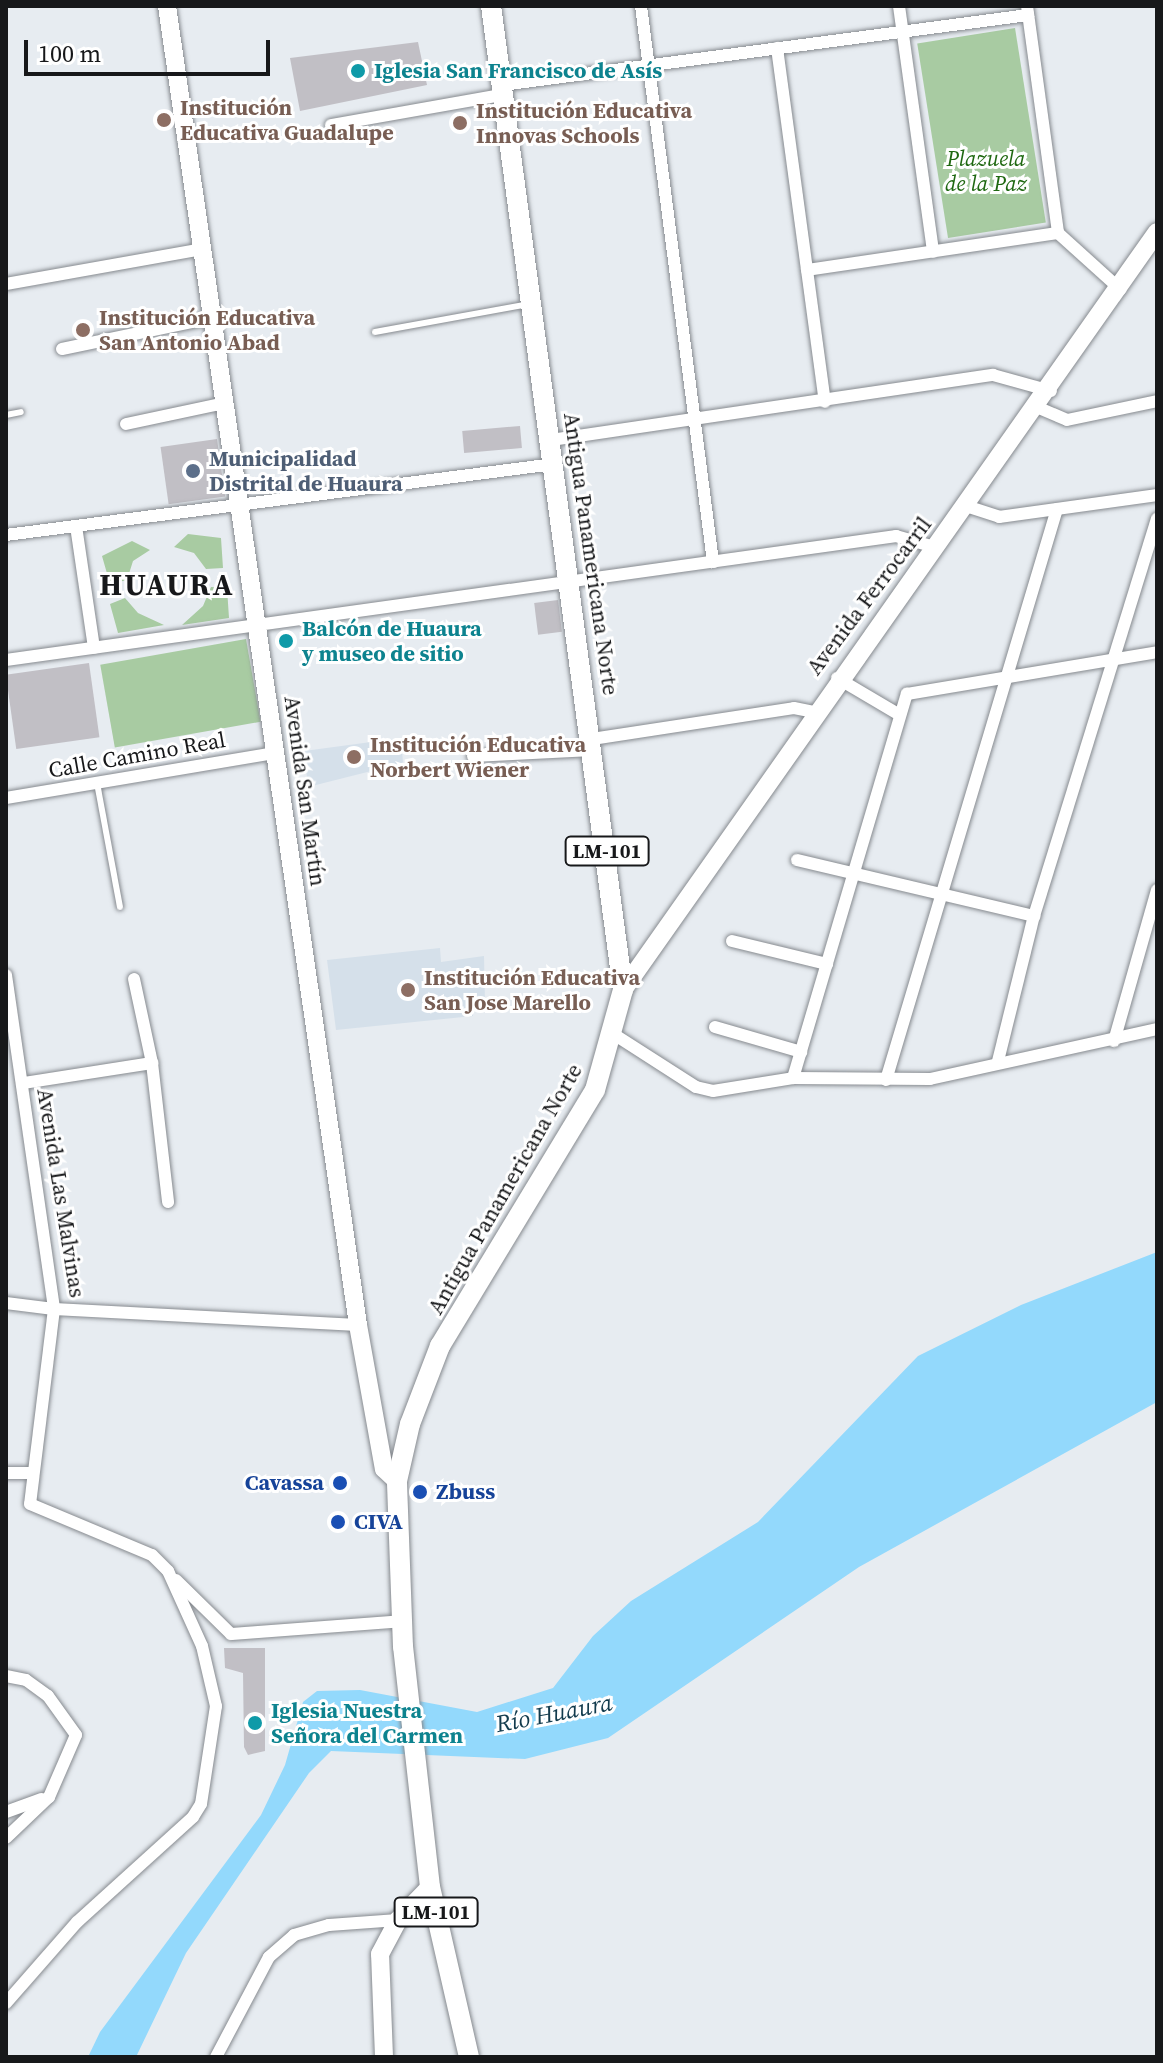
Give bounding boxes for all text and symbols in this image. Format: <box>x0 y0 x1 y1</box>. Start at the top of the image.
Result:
scale bar <box>28 24 274 74</box>
text: 100 m <box>38 37 101 70</box>
place label: Iglesia San Francisco de Asís <box>374 58 662 84</box>
marker: Iglesia San Francisco de Asís <box>349 62 367 80</box>
place label: Institución Educativa Guadalupe <box>180 94 394 146</box>
place label: Institución Educativa Innovas Schools <box>476 97 692 148</box>
marker: Institución Educativa Guadalupe <box>155 111 173 129</box>
marker: Institución Educativa Innovas Schools <box>451 114 469 132</box>
park label: Plazuela de la Paz <box>945 145 1027 196</box>
place label: Institución Educativa San Antonio Abad <box>99 304 315 356</box>
marker: Institución Educativa San Antonio Abad <box>74 321 92 339</box>
street label: Antigua Panamericana Norte <box>558 411 624 697</box>
place label: Municipalidad Distrital de Huaura <box>209 445 403 496</box>
marker: Municipalidad Distrital de Huaura <box>184 462 202 480</box>
street label: Avenida Ferrocarril <box>801 512 937 680</box>
district label: HUAURA <box>99 567 235 603</box>
place label: Balcón de Huaura y museo de sitio <box>302 615 482 666</box>
marker: Balcón de Huaura y museo de sitio <box>277 632 295 650</box>
street label: Avenida San Martín <box>279 694 331 888</box>
street label: Calle Camino Real <box>46 726 228 784</box>
place label: Institución Educativa Norbert Wiener <box>370 731 586 782</box>
marker: Institución Educativa Norbert Wiener <box>345 748 363 766</box>
road number: LM-101 <box>563 835 651 867</box>
place label: Institución Educativa San Jose Marello <box>424 964 640 1016</box>
marker: Institución Educativa San Jose Marello <box>399 981 417 999</box>
street label: Antigua Panamericana Norte <box>422 1059 588 1319</box>
street label: Avenida Las Malvinas <box>31 1087 91 1299</box>
place label: Cavassa <box>245 1470 324 1496</box>
marker: Cavassa <box>331 1474 349 1492</box>
place label: Zbuss <box>436 1479 495 1505</box>
marker: Zbuss <box>411 1483 429 1501</box>
place label: CIVA <box>354 1509 403 1535</box>
marker: CIVA <box>329 1513 347 1531</box>
water label: Río Huaura <box>493 1688 615 1738</box>
place label: Iglesia Nuestra Señora del Carmen <box>271 1697 463 1748</box>
marker: Iglesia Nuestra Señora del Carmen <box>246 1714 264 1732</box>
road number: LM-101 <box>392 1896 480 1928</box>

